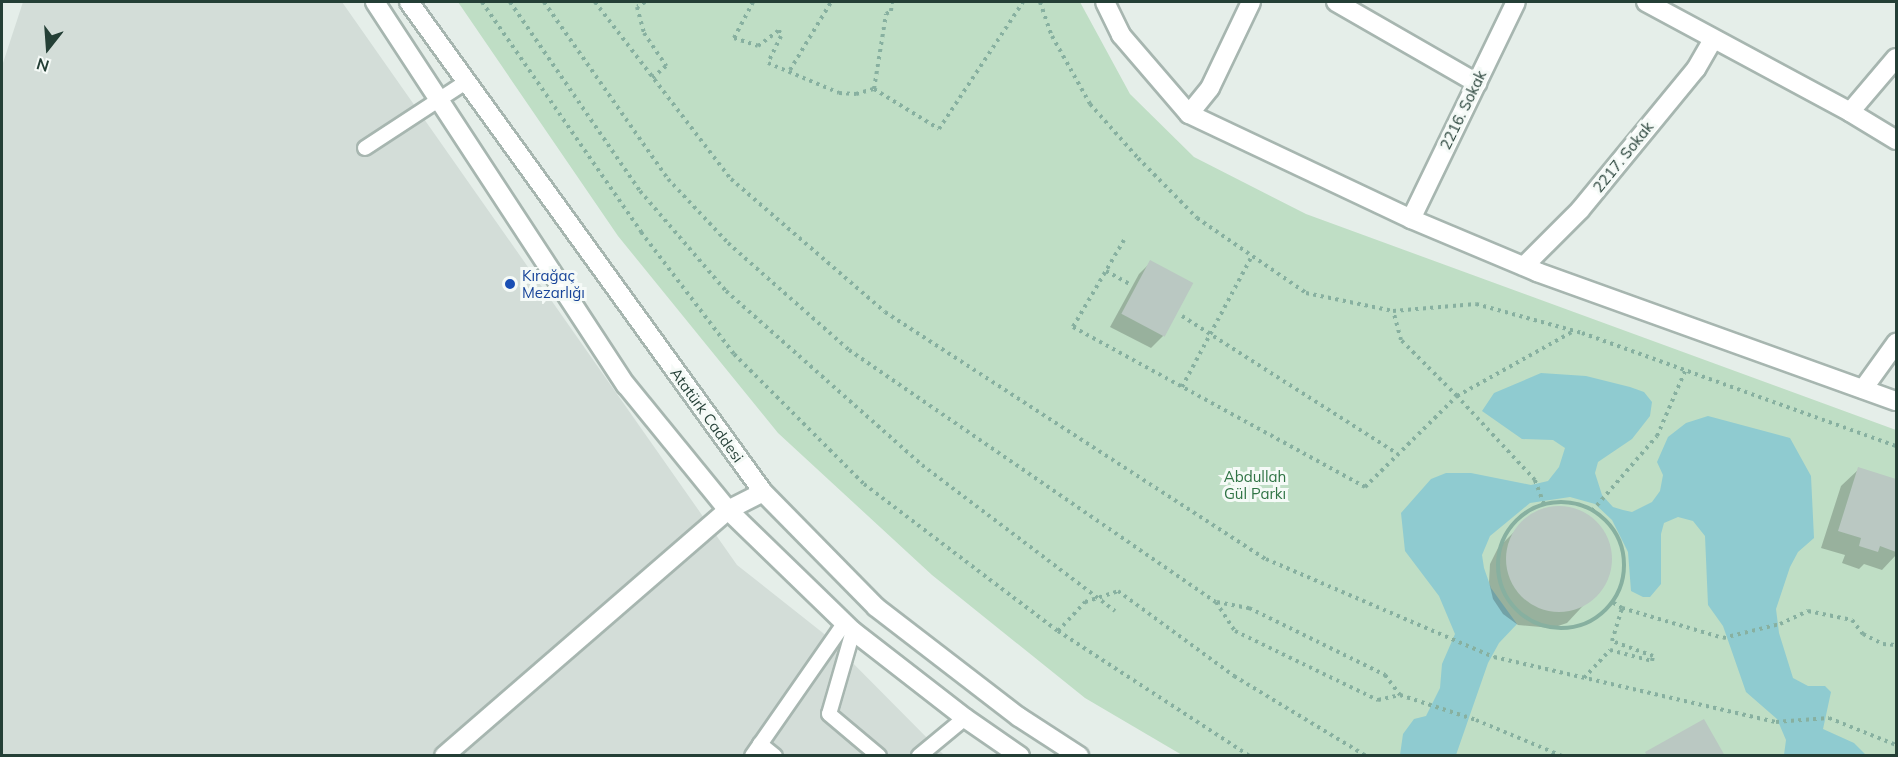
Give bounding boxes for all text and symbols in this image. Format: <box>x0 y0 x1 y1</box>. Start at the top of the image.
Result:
north arrow <box>18 18 78 78</box>
text: N <box>34 54 51 77</box>
street label: 2216. Sokak <box>1436 68 1490 152</box>
street label: 2217. Sokak <box>1589 118 1657 196</box>
place label: Kırağaç Mezarlığı <box>522 266 585 301</box>
marker: Kırağaç Mezarlığı <box>503 277 517 291</box>
street label: Atatürk Caddesi <box>667 364 747 466</box>
park label: Abdullah Gül Parkı <box>1224 467 1286 502</box>

